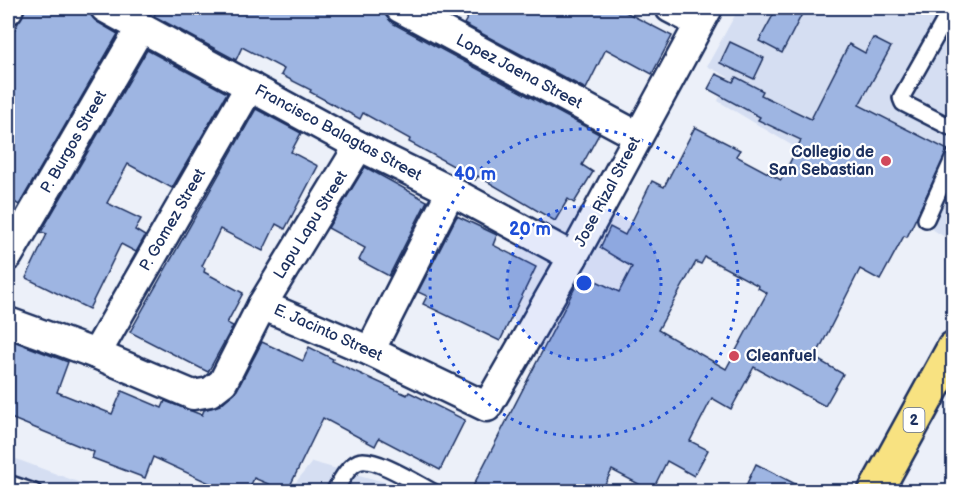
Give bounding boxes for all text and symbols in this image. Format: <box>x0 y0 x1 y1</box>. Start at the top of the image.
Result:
street label: Lopez Jaena Street <box>453 31 585 113</box>
street label: Francisco Balagtas Street <box>251 81 425 185</box>
street label: P. Burgos Street <box>37 87 111 197</box>
street label: Jose Rizal Street <box>571 134 645 250</box>
place label: Collegio de San Sebastian <box>769 143 874 180</box>
marker: Collegio de San Sebastian <box>879 154 893 168</box>
text: 40 m <box>454 164 496 185</box>
street label: P. Gomez Street <box>136 165 210 275</box>
street label: Lapu Lapu Street <box>270 167 352 283</box>
text: 20 m <box>509 219 551 240</box>
centre of rings <box>574 273 594 293</box>
street label: E. Jacinto Street <box>271 301 385 365</box>
place label: Cleanfuel <box>746 347 817 366</box>
marker: Cleanfuel <box>727 349 741 363</box>
road number: 2 <box>904 408 924 432</box>

